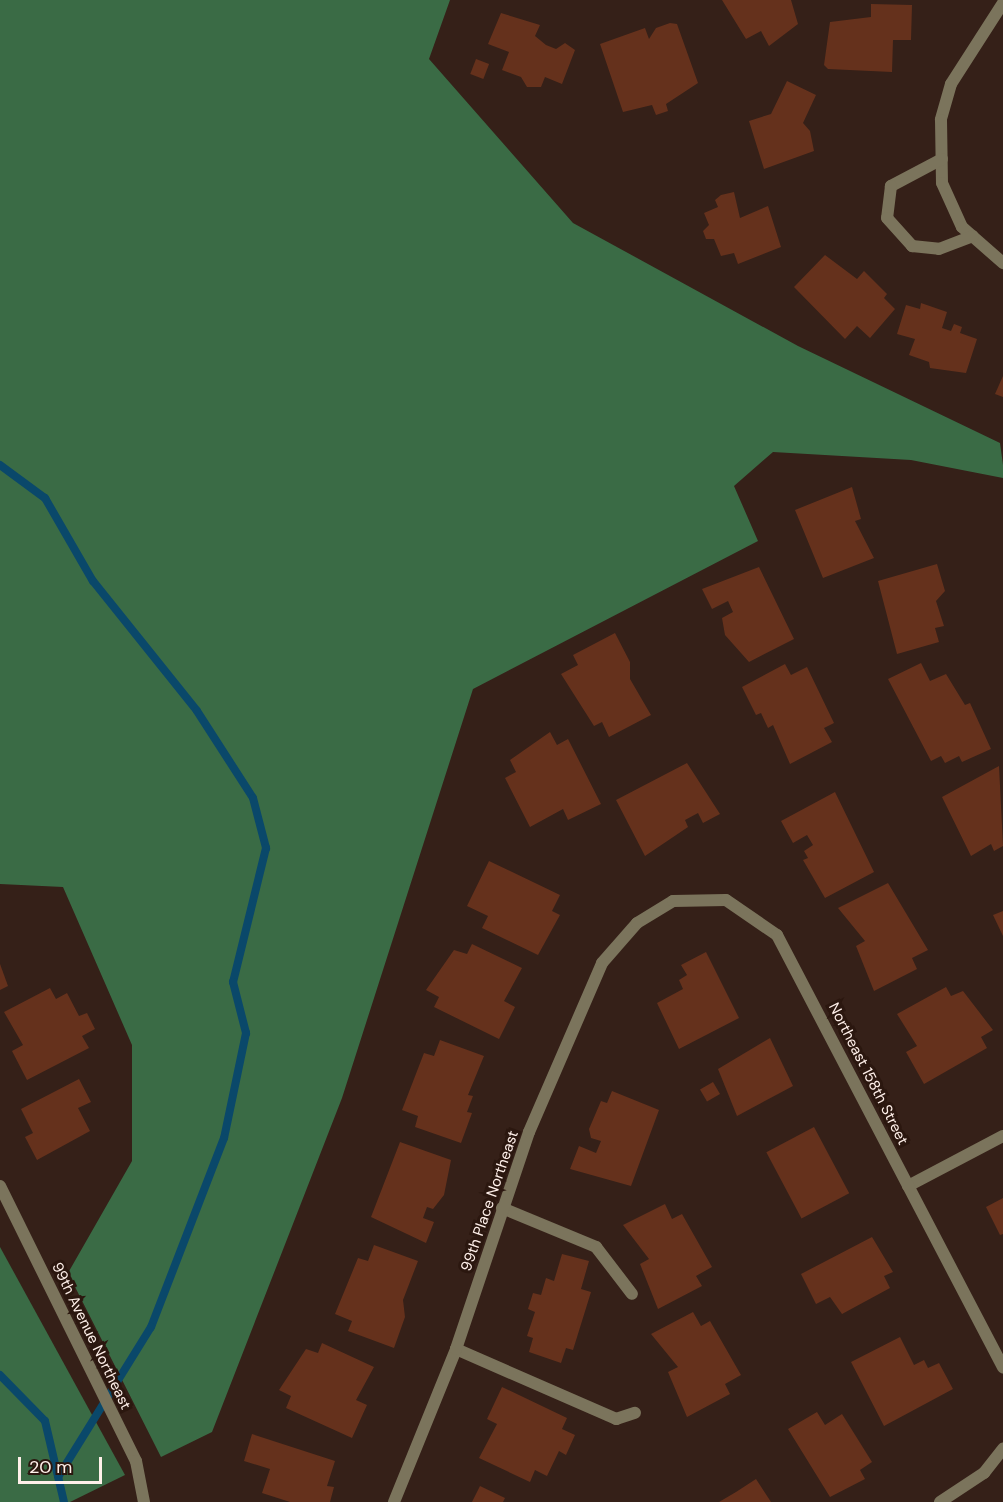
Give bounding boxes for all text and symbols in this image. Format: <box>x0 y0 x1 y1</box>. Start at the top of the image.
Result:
street label: Northeast 158th Street <box>824 1000 912 1148</box>
street label: 99th Place Northeast <box>457 1128 523 1274</box>
street label: 99th Avenue Northeast <box>48 1260 134 1412</box>
scale bar <box>21 1445 105 1483</box>
text: 20 m <box>29 1455 72 1479</box>

